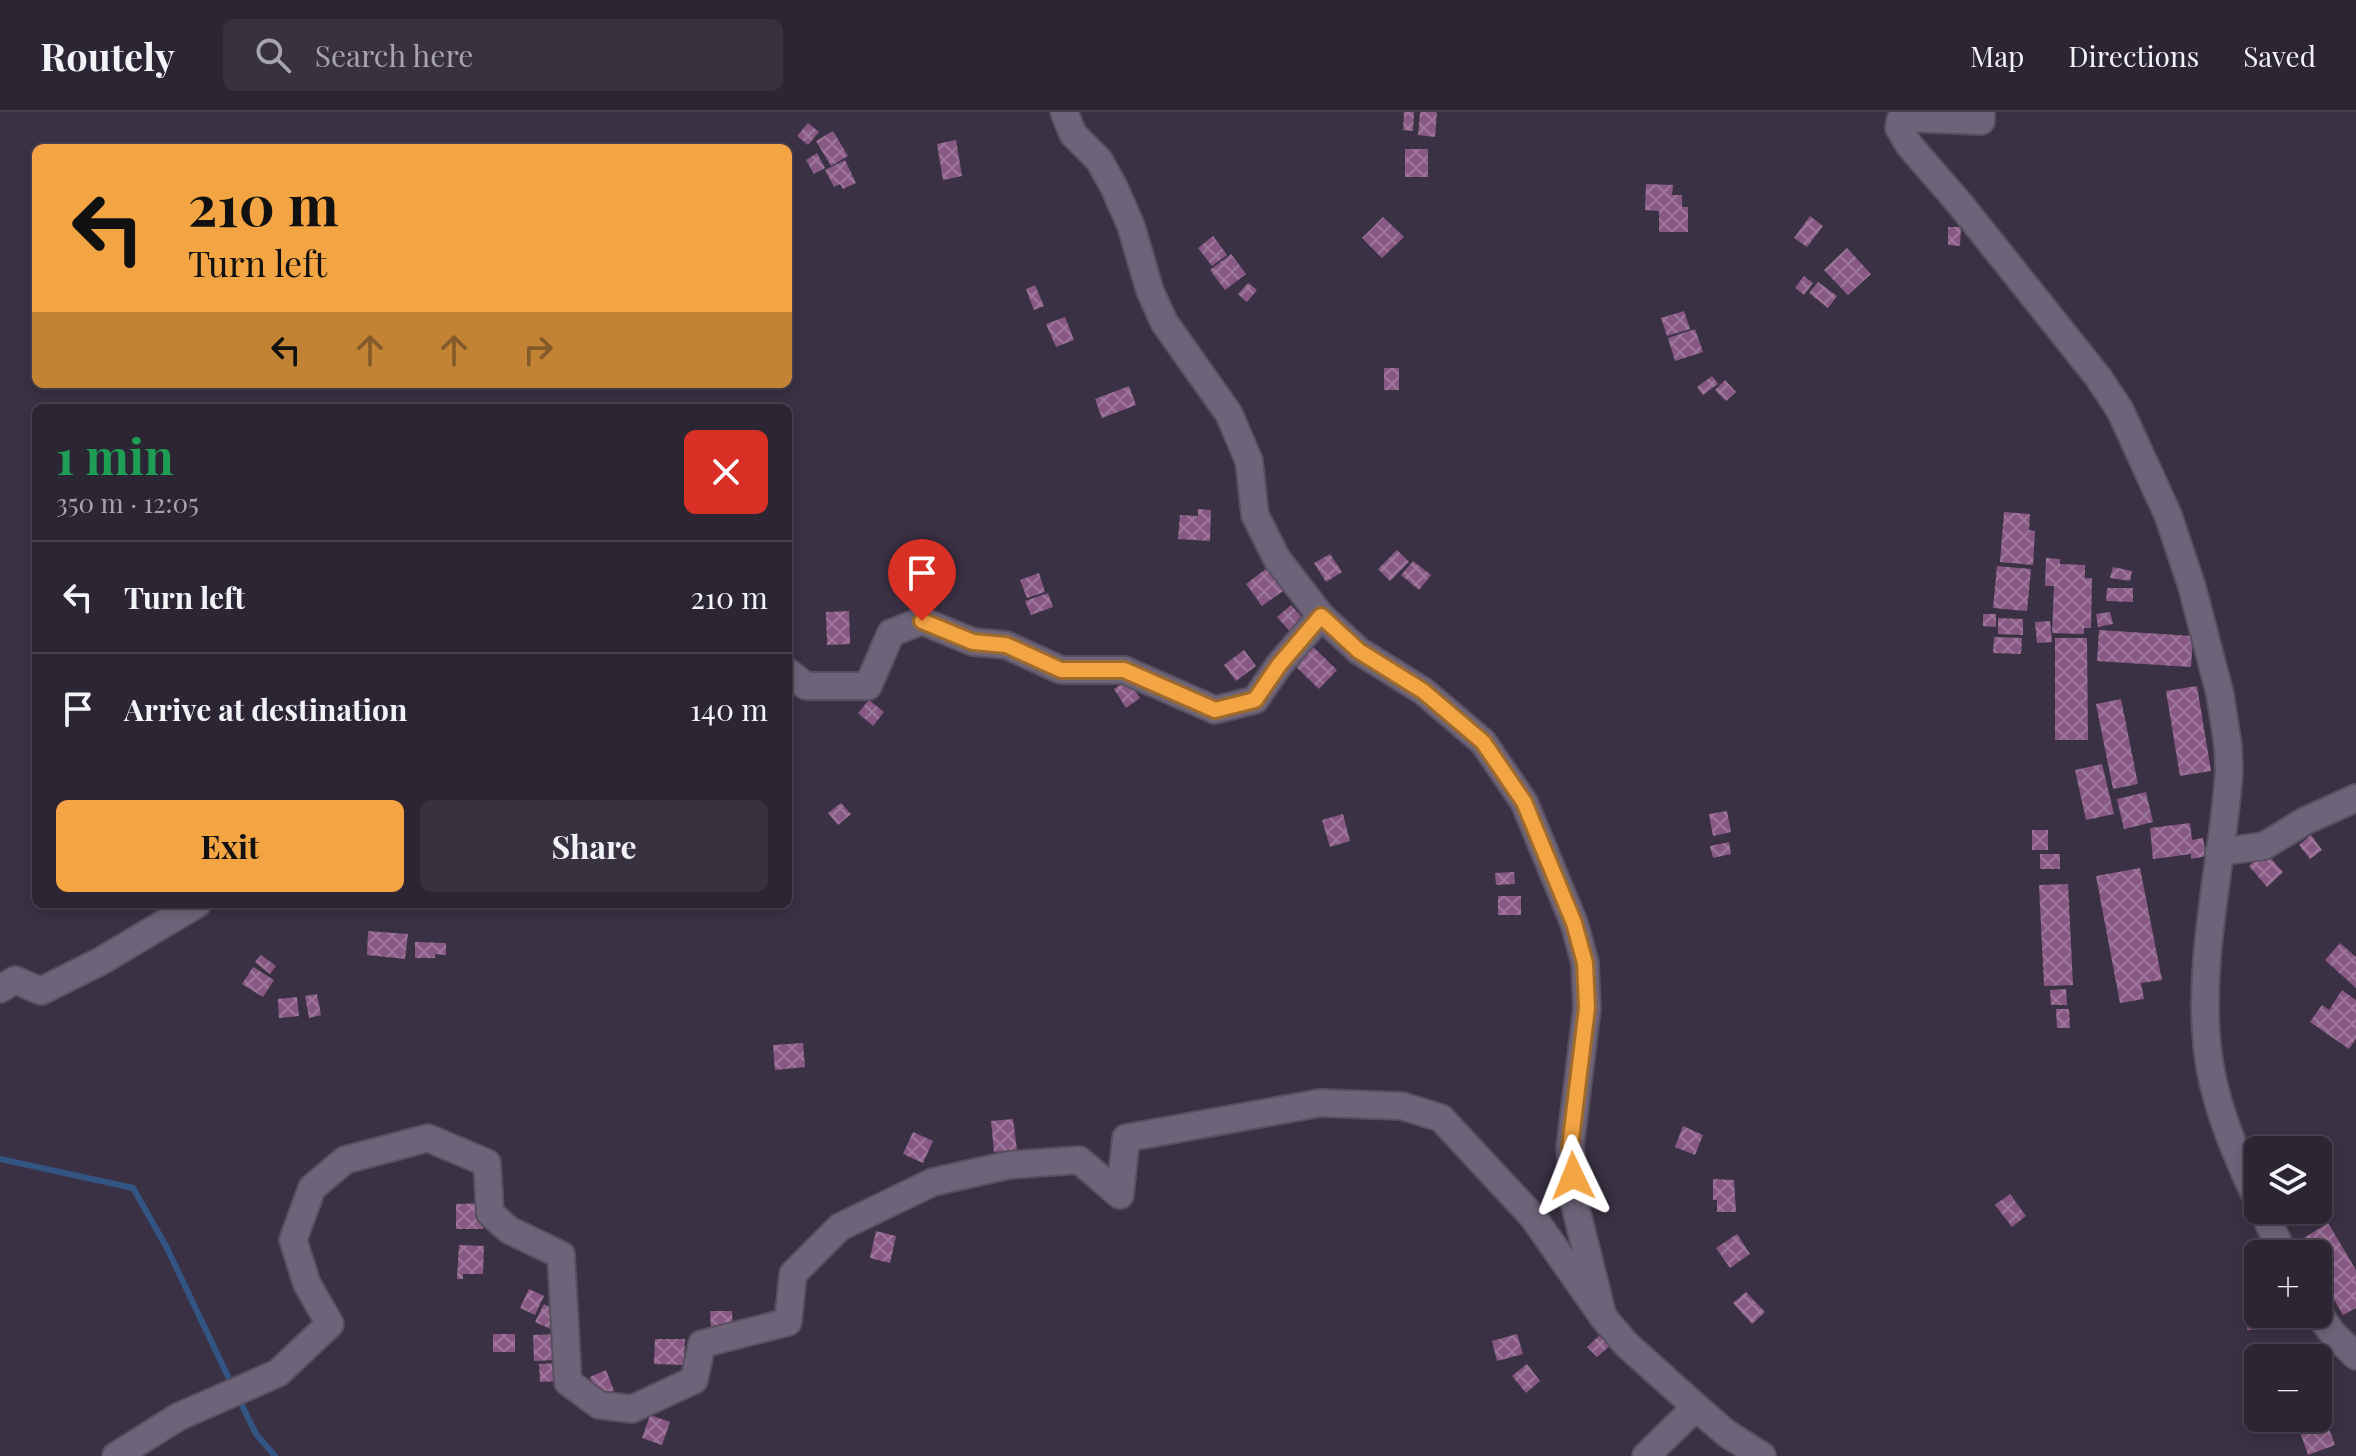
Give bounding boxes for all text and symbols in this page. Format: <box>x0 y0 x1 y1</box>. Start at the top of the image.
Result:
search box <box>223 19 783 91</box>
text: Routely <box>40 30 175 81</box>
icon: search <box>251 33 295 77</box>
text: Search here <box>315 35 473 75</box>
text: Map <box>1970 37 2024 74</box>
text: Directions <box>2068 37 2199 74</box>
text: Saved <box>2243 37 2316 74</box>
text: 210 m <box>188 166 339 241</box>
icon: left <box>56 176 160 280</box>
text: Turn left <box>188 238 327 286</box>
icon: left <box>264 328 308 372</box>
icon: ahead <box>348 328 392 372</box>
icon: ahead <box>432 328 476 372</box>
icon: right <box>516 328 560 372</box>
text: 1 min <box>56 423 174 487</box>
button: close <box>684 430 768 514</box>
text: 350 m · 12:05 <box>56 485 199 520</box>
pin <box>888 539 956 621</box>
icon: arrive <box>900 551 944 595</box>
icon: left <box>56 575 100 619</box>
text: Turn left <box>124 577 245 617</box>
text: 210 m <box>690 577 768 617</box>
icon: arrive <box>56 687 100 731</box>
text: Arrive at destination <box>124 689 407 729</box>
text: 140 m <box>690 689 768 729</box>
button: Exit <box>56 800 404 892</box>
button: Share <box>420 800 768 892</box>
position arrow <box>1531 1134 1615 1218</box>
map controls <box>2244 1136 2332 1432</box>
button: layers <box>2244 1136 2332 1224</box>
button: + <box>2244 1240 2332 1328</box>
button: − <box>2244 1344 2332 1432</box>

